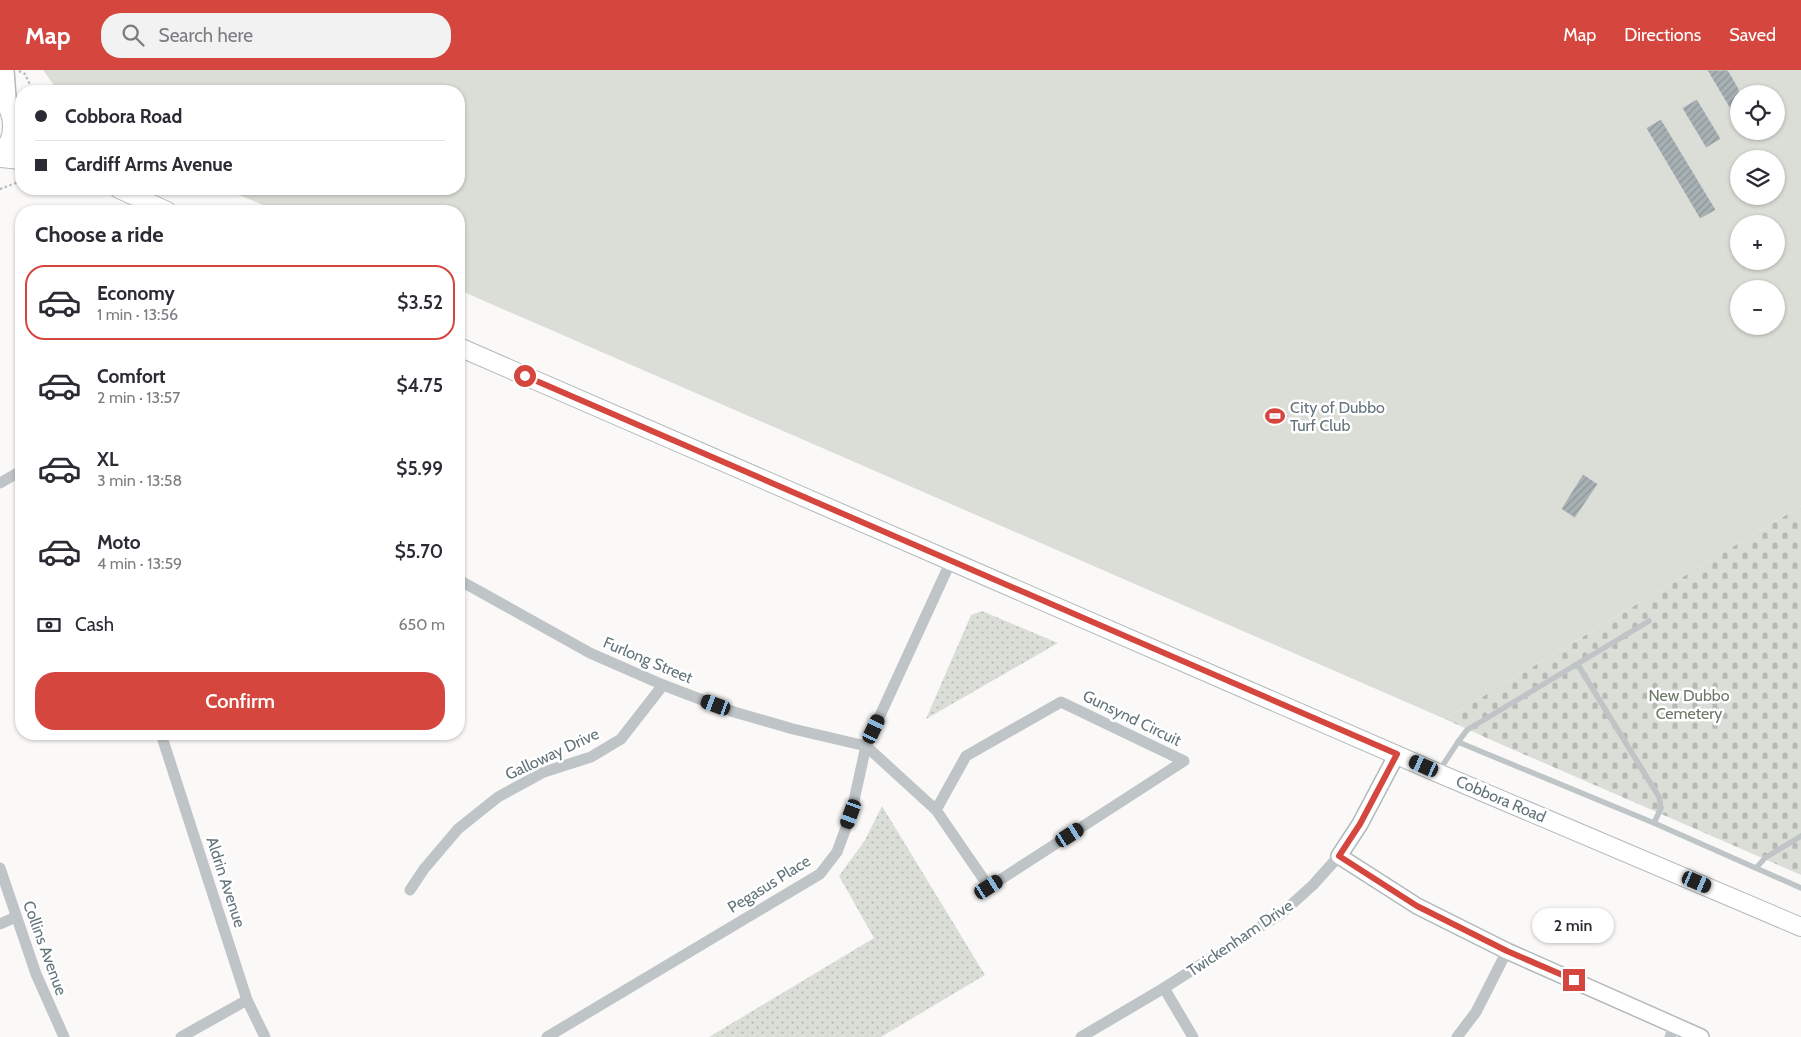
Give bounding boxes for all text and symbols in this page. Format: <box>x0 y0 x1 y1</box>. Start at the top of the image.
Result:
search box <box>101 13 451 58</box>
text: Map <box>25 21 71 50</box>
icon: search <box>119 21 147 49</box>
text: Search here <box>159 24 253 47</box>
text: Map <box>1563 24 1596 46</box>
text: Directions <box>1624 24 1701 46</box>
text: Saved <box>1729 24 1776 46</box>
map controls <box>1730 85 1785 335</box>
button: locate <box>1730 85 1785 140</box>
text: Cobbora Road <box>65 105 182 128</box>
button: layers <box>1730 150 1785 205</box>
text: Cardiff Arms Avenue <box>65 153 233 176</box>
button: + <box>1730 215 1785 270</box>
text: Choose a ride <box>35 221 164 248</box>
icon: car <box>37 280 82 325</box>
button: − <box>1730 280 1785 335</box>
text: Economy <box>97 282 175 305</box>
text: $3.52 <box>397 291 443 314</box>
text: 1 min · 13:56 <box>97 305 178 324</box>
icon: car <box>37 363 82 408</box>
text: Comfort <box>97 365 166 388</box>
route start <box>514 365 536 387</box>
text: $4.75 <box>397 374 443 397</box>
text: 2 min · 13:57 <box>97 388 180 407</box>
place label: City of Dubbo Turf Club <box>1290 398 1385 435</box>
sports icon: City of Dubbo Turf Club <box>1264 405 1286 427</box>
icon: car <box>37 446 82 491</box>
text: XL <box>97 448 118 471</box>
text: $5.99 <box>396 457 443 480</box>
text: 3 min · 13:58 <box>97 471 182 490</box>
icon: car <box>37 529 82 574</box>
text: Moto <box>97 531 141 554</box>
text: $5.70 <box>395 540 443 563</box>
text: 4 min · 13:59 <box>97 554 182 573</box>
icon: cash <box>35 611 63 639</box>
text: Cash <box>75 613 114 636</box>
text: 650 m <box>398 615 445 634</box>
street label: Furlong Street <box>600 633 696 688</box>
button: Confirm <box>35 672 445 730</box>
street label: Gunsynd Circuit <box>1080 686 1185 750</box>
park label: New Dubbo Cemetery <box>1649 686 1730 723</box>
car <box>699 693 732 717</box>
car <box>860 712 887 746</box>
street label: Galloway Drive <box>502 724 602 784</box>
car <box>1407 753 1440 779</box>
street label: Cobbora Road <box>1453 772 1549 826</box>
car <box>838 797 863 831</box>
car <box>1053 821 1086 849</box>
street label: Aldrin Avenue <box>202 834 250 930</box>
street label: Pegasus Place <box>724 851 814 917</box>
car <box>1680 869 1713 895</box>
car <box>972 873 1005 901</box>
street label: Twickenham Drive <box>1184 896 1296 980</box>
street label: Collins Avenue <box>19 898 71 998</box>
callout: 2 min <box>1533 908 1615 942</box>
text: 2 min <box>1554 916 1592 935</box>
route end <box>1563 969 1585 991</box>

